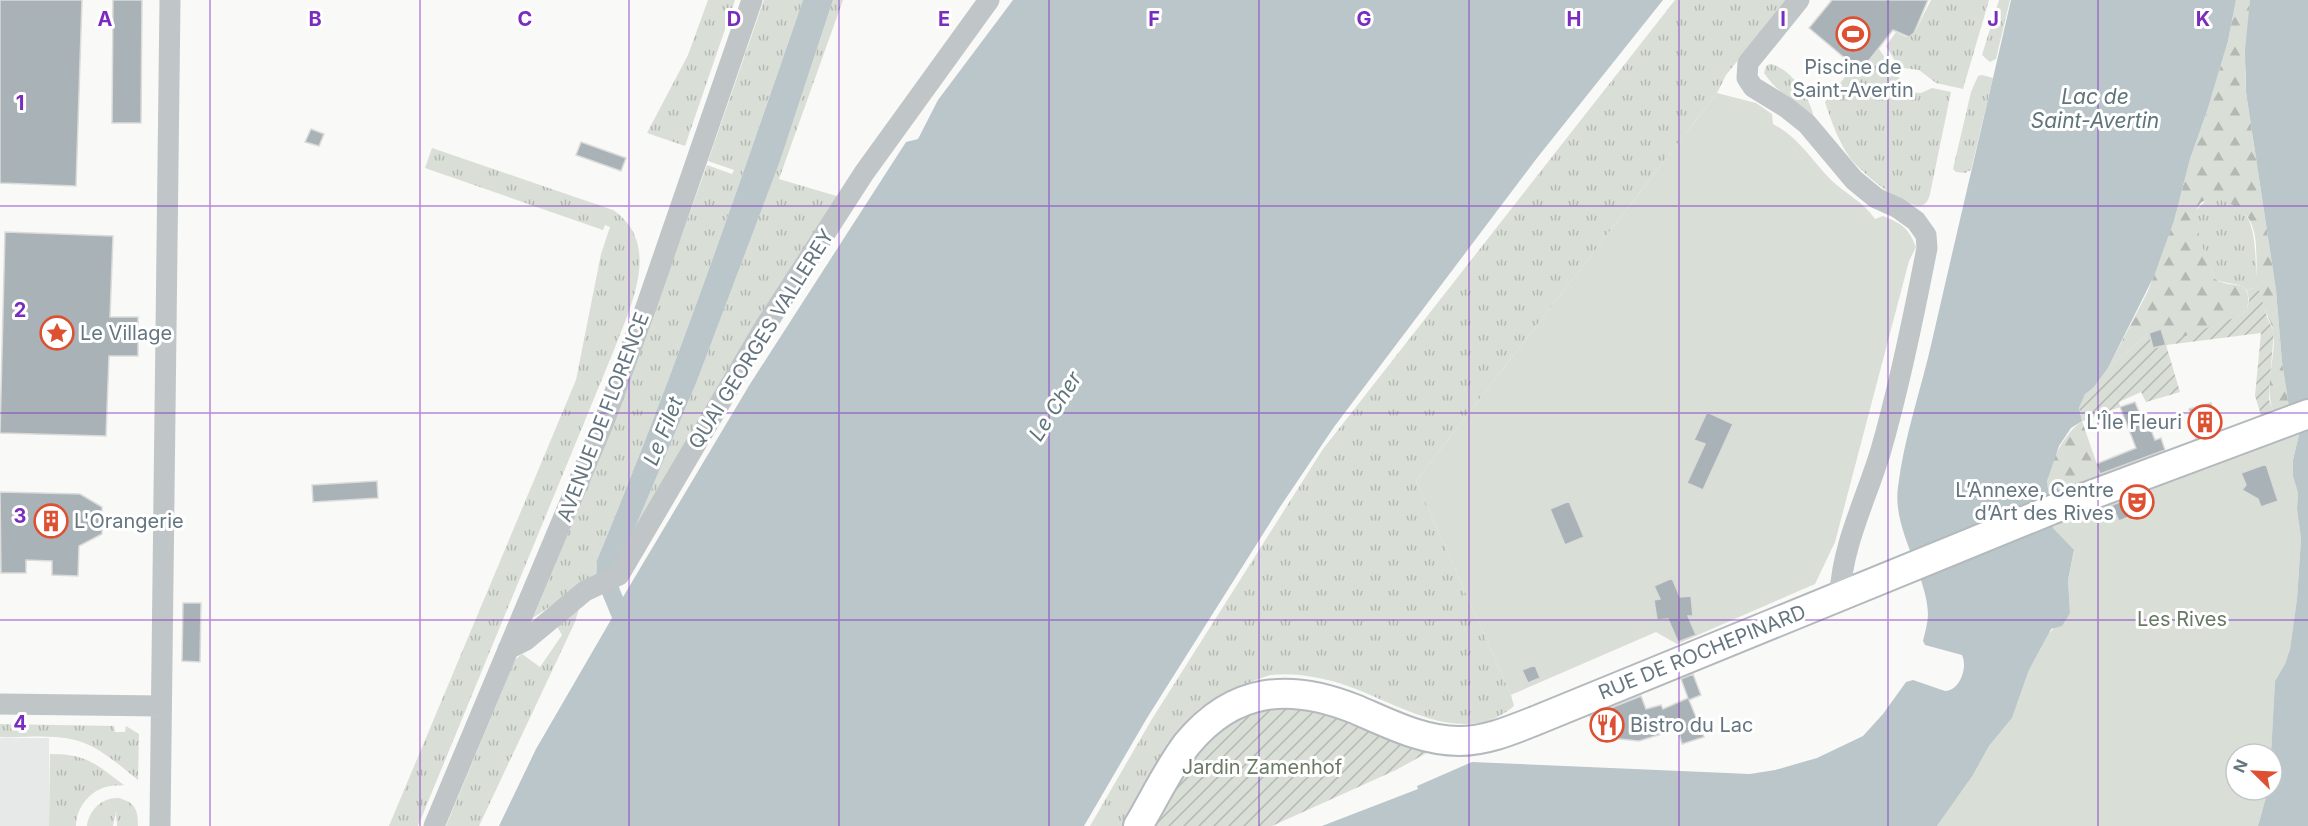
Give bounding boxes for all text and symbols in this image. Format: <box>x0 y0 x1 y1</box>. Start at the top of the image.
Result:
text: A <box>98 7 113 31</box>
text: B <box>308 7 322 31</box>
text: C <box>518 7 532 31</box>
text: D <box>727 7 741 31</box>
text: E <box>938 7 950 31</box>
text: F <box>1148 7 1160 31</box>
text: G <box>1356 7 1372 31</box>
text: H <box>1567 7 1581 31</box>
text: I <box>1780 7 1786 31</box>
text: J <box>1987 7 1999 31</box>
text: K <box>2196 7 2210 31</box>
sports icon: Piscine de Saint-Avertin <box>1835 16 1871 52</box>
place label: Piscine de Saint-Avertin <box>1792 55 1914 102</box>
water label: Lac de Saint-Avertin <box>2031 84 2159 133</box>
text: 1 <box>16 91 24 115</box>
street label: QUAI GEORGES VALLEREY <box>683 224 839 453</box>
text: 2 <box>14 298 26 322</box>
street label: AVENUE DE FLORENCE <box>552 309 654 525</box>
place icon: Le Village <box>39 315 75 351</box>
place label: Le Village <box>80 321 172 345</box>
water label: Le Cher <box>1023 366 1087 445</box>
water label: Le Filet <box>638 392 688 469</box>
building icon: L'Île Fleuri <box>2187 404 2223 440</box>
place label: L'Île Fleuri <box>2086 410 2182 434</box>
place label: LʼAnnexe, Centre dʼArt des Rives <box>1955 478 2114 525</box>
theatre icon: LʼAnnexe, Centre dʼArt des Rives <box>2119 484 2155 520</box>
building icon: L'Orangerie <box>33 503 69 539</box>
text: 3 <box>14 504 26 528</box>
place label: L'Orangerie <box>74 509 184 533</box>
street label: RUE DE ROCHEPINARD <box>1595 599 1809 705</box>
park label: Les Rives <box>2137 607 2227 631</box>
restaurant icon: Bistro du Lac <box>1589 707 1625 743</box>
text: 4 <box>13 711 27 735</box>
place label: Bistro du Lac <box>1630 713 1754 737</box>
north arrow <box>2224 742 2284 802</box>
park label: Jardin Zamenhof <box>1182 755 1343 779</box>
text: N <box>2229 756 2252 776</box>

